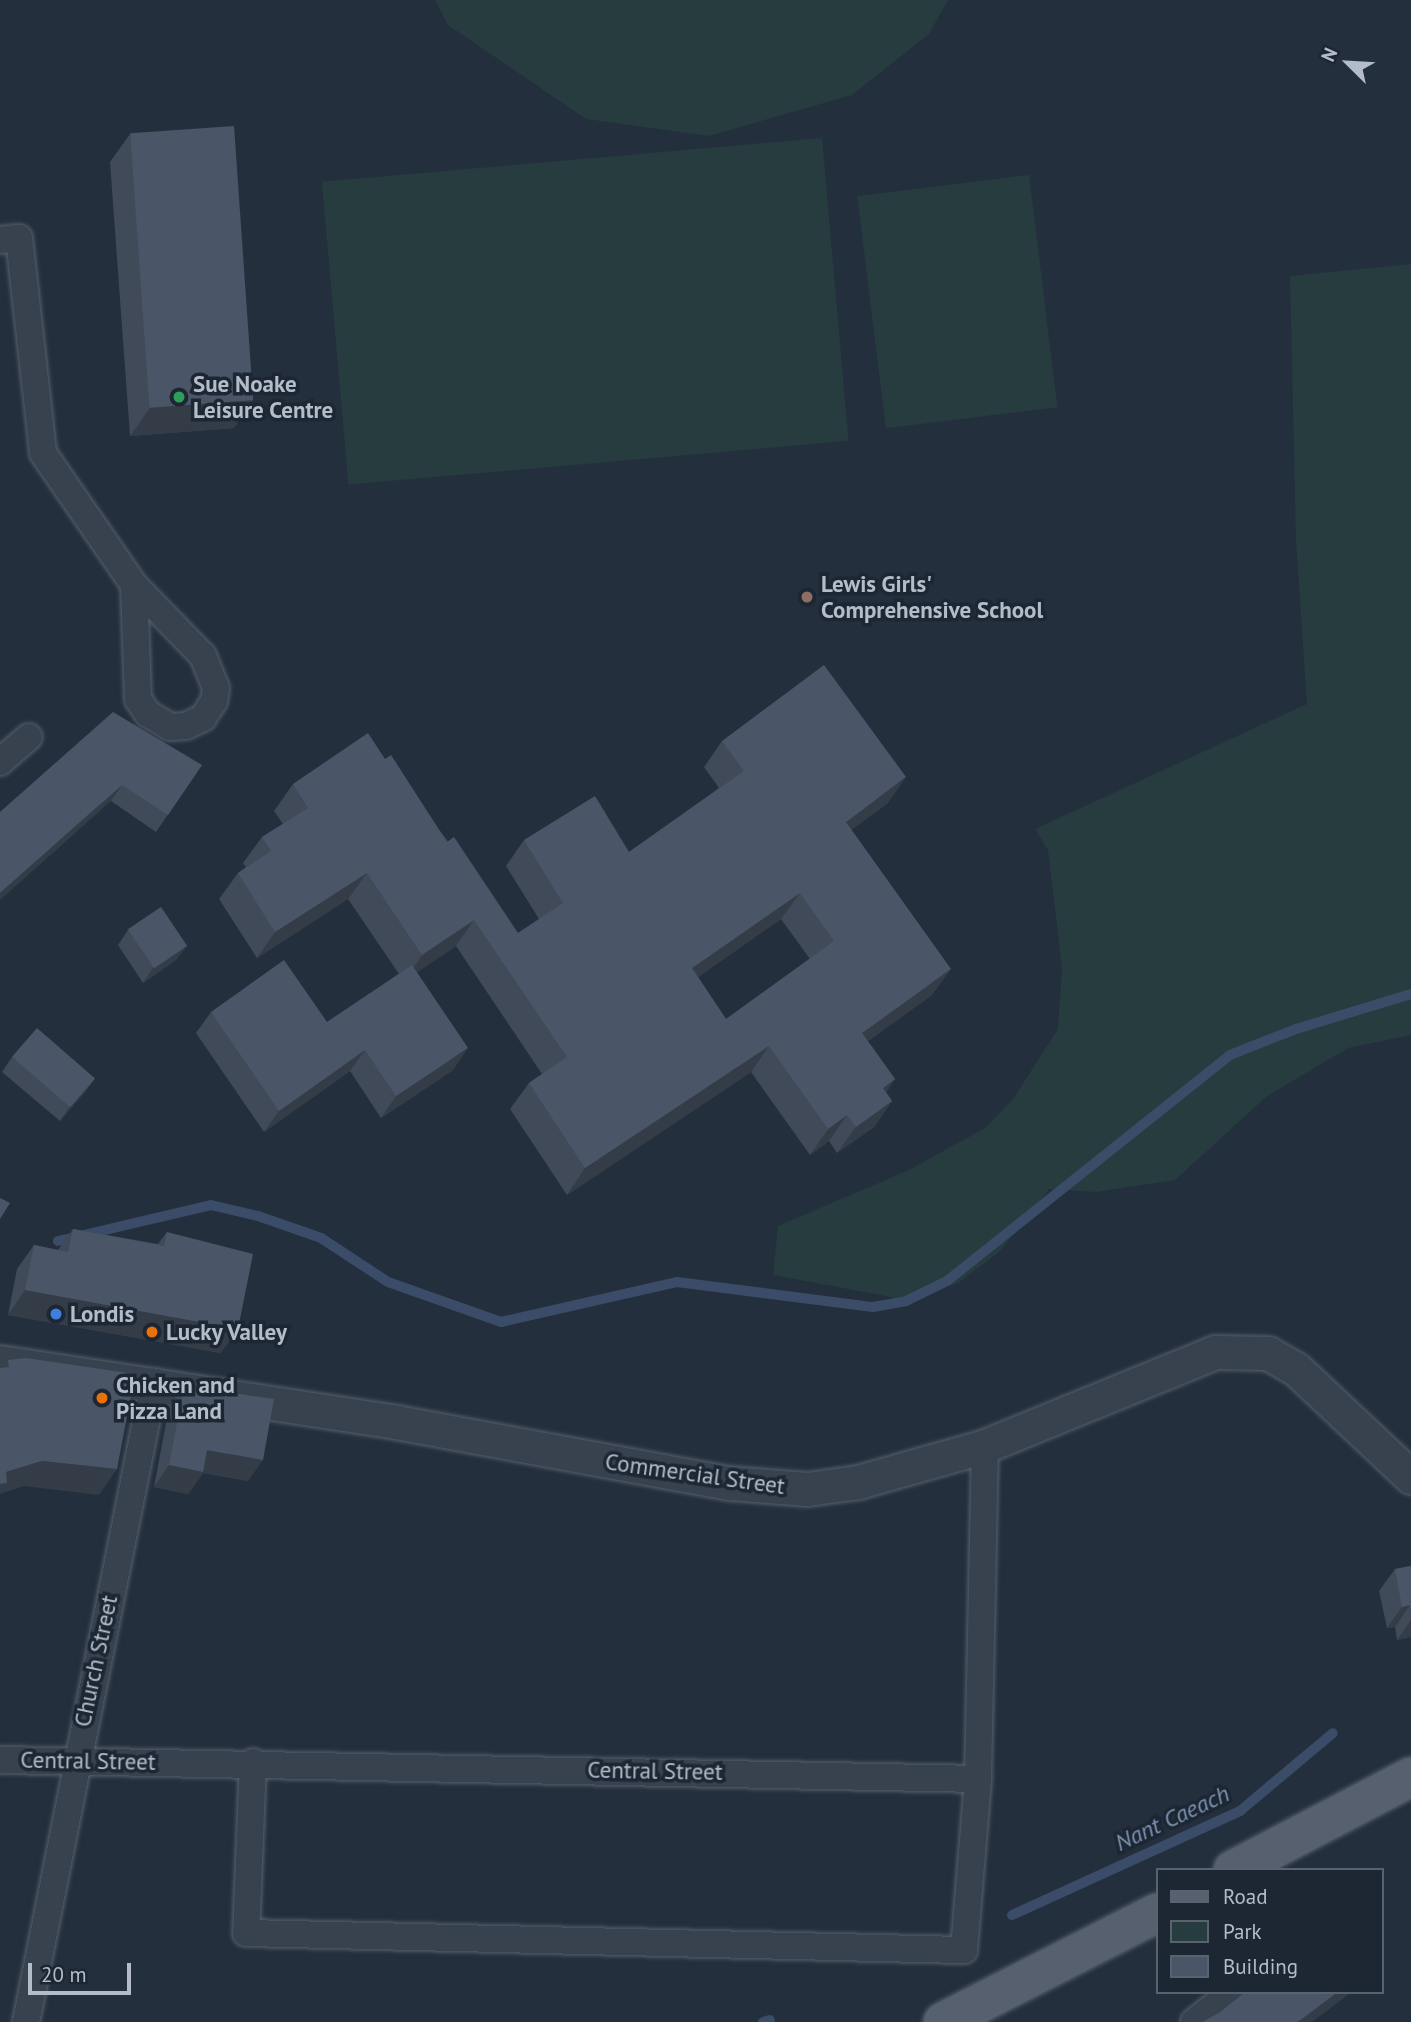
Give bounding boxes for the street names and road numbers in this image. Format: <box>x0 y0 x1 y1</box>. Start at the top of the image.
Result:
street label: Commercial Street <box>603 1448 787 1500</box>
street label: Church Street <box>69 1593 123 1729</box>
street label: Central Street <box>20 1746 156 1776</box>
street label: Central Street <box>587 1756 723 1786</box>

